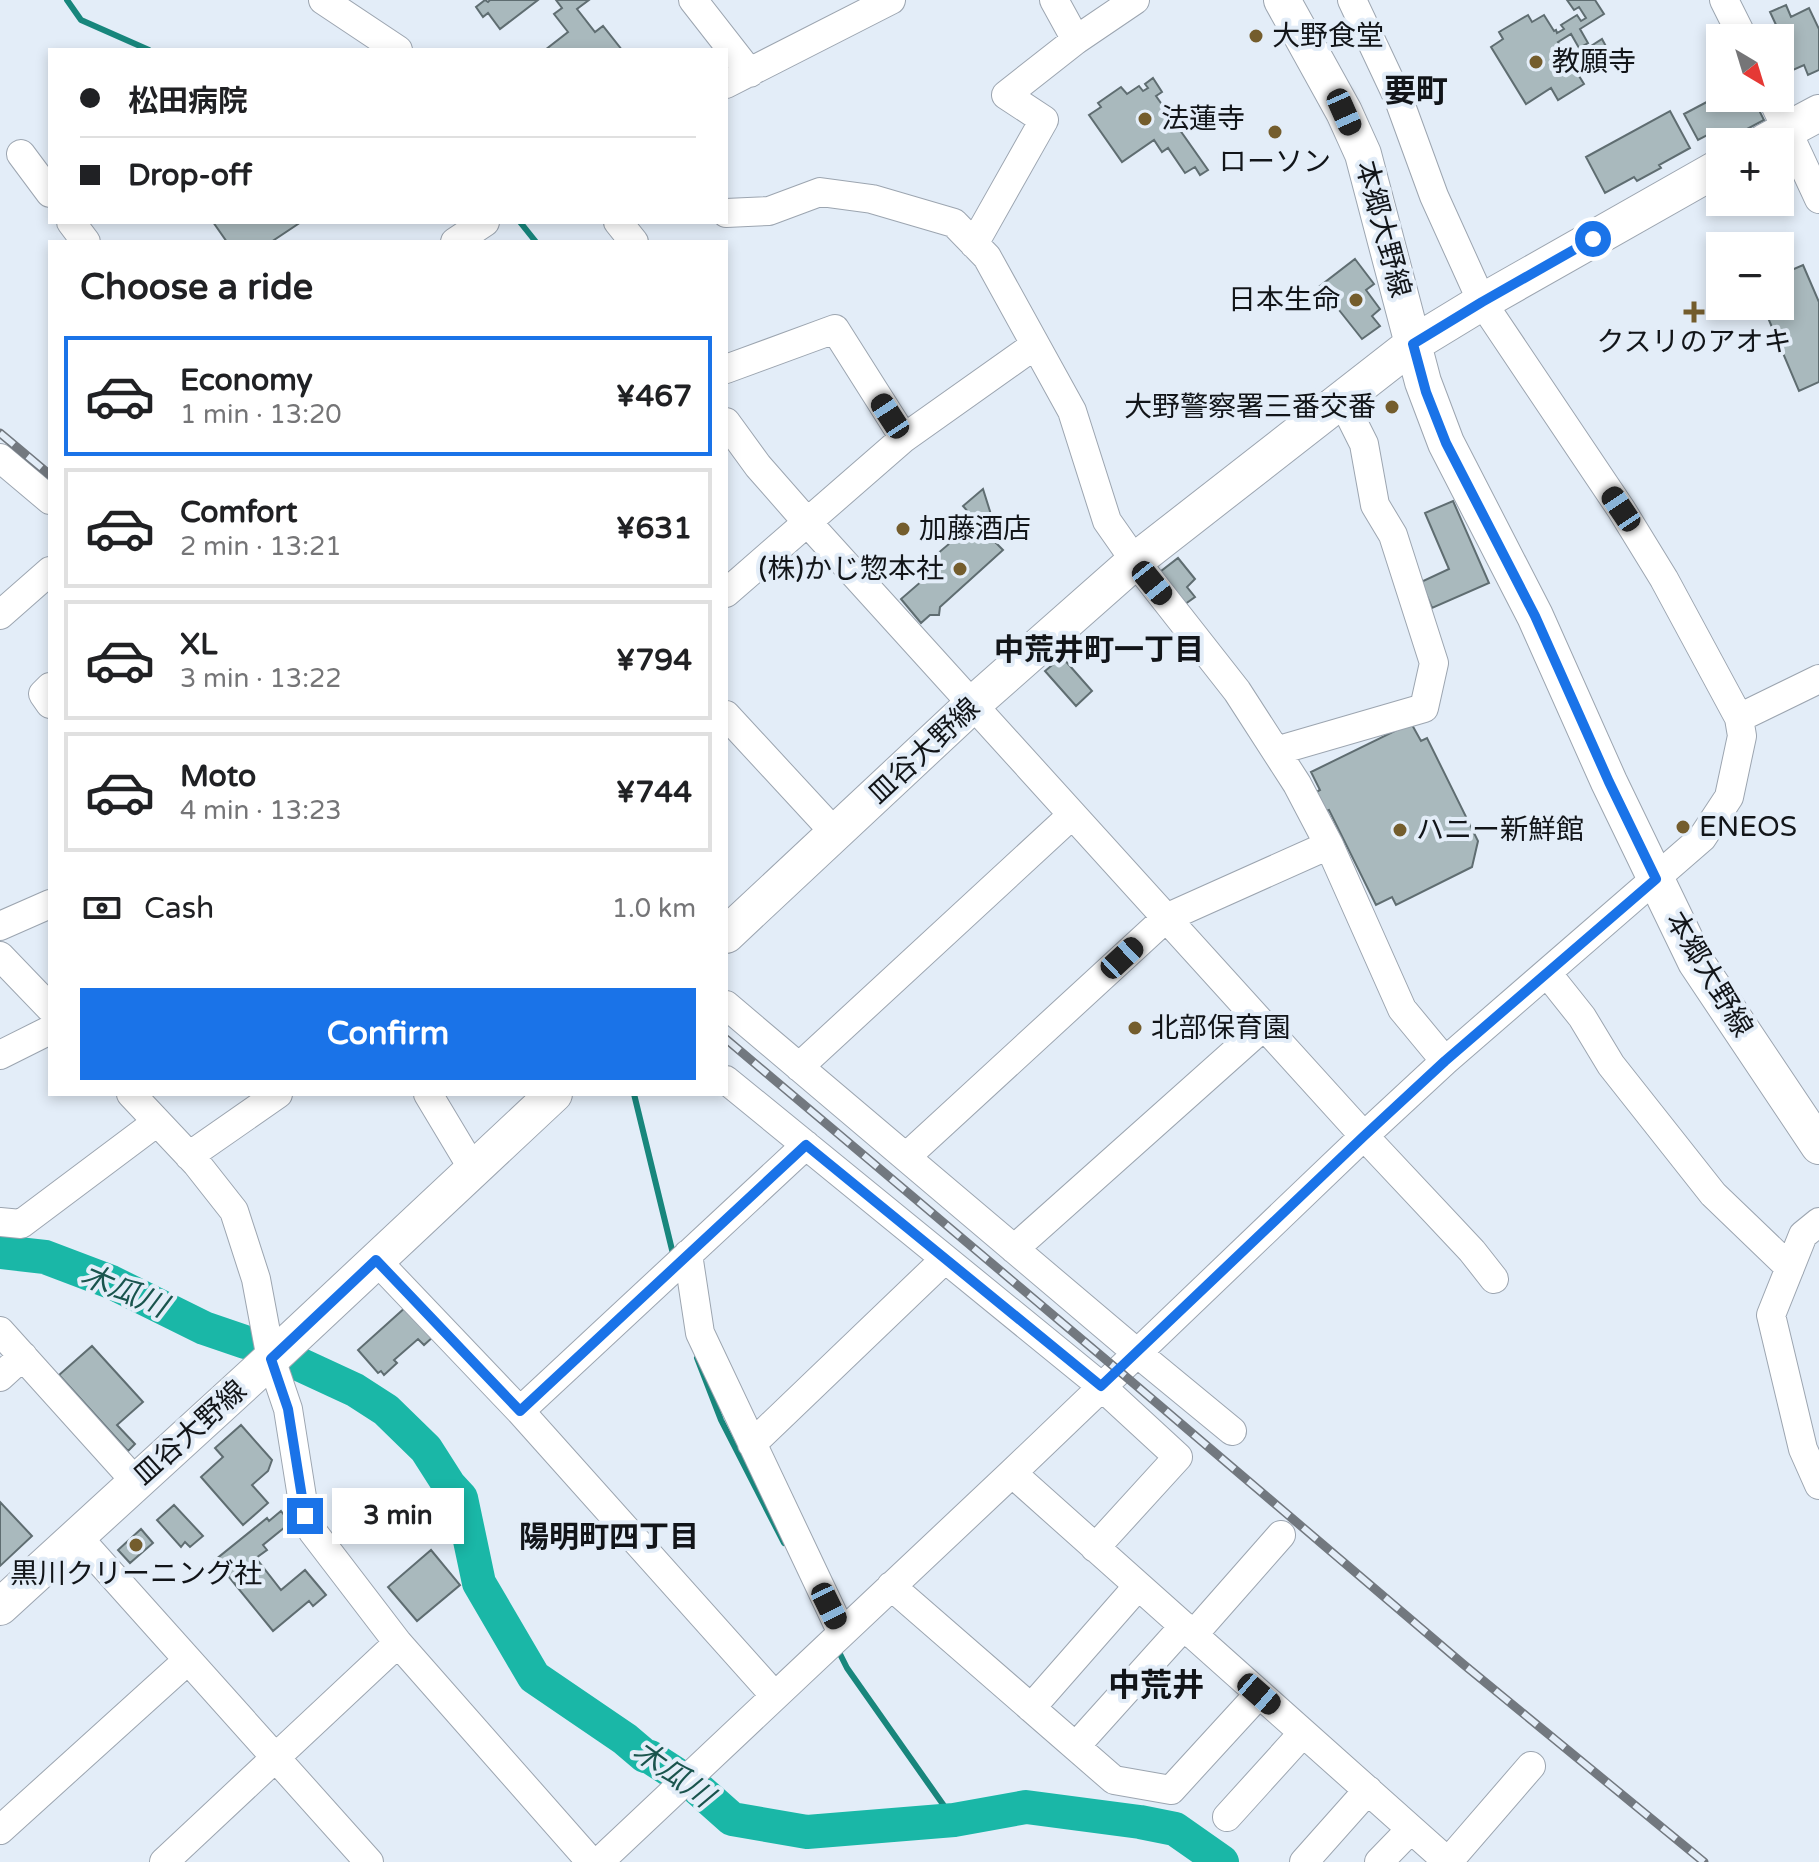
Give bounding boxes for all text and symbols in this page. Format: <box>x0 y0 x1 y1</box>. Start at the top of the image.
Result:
place label: 大野食堂 <box>1272 19 1384 53</box>
north arrow <box>1706 24 1794 112</box>
map controls <box>1706 24 1794 320</box>
marker: 大野食堂 <box>1247 27 1265 45</box>
place label: 教願寺 <box>1552 45 1636 79</box>
marker: 教願寺 <box>1527 53 1545 71</box>
district label: 要町 <box>1384 73 1448 111</box>
text: 松田病院 <box>128 83 248 120</box>
car <box>1323 85 1365 139</box>
place label: 法蓮寺 <box>1161 102 1245 136</box>
marker: 法蓮寺 <box>1136 110 1154 128</box>
marker: ローソン <box>1266 123 1284 141</box>
button: + <box>1706 128 1794 216</box>
place label: ローソン <box>1219 145 1331 179</box>
text: Drop-off <box>128 157 252 194</box>
street label: 本郷大野線 <box>1348 157 1418 301</box>
route start <box>1575 221 1611 257</box>
button: − <box>1706 232 1794 320</box>
text: Choose a ride <box>80 266 313 309</box>
place label: 日本生命 <box>1228 283 1340 317</box>
marker: 日本生命 <box>1347 291 1365 309</box>
marker: クスリのアオキ <box>1685 303 1703 321</box>
place label: クスリのアオキ <box>1596 325 1792 359</box>
icon: car <box>84 360 156 432</box>
text: Economy <box>180 362 313 399</box>
text: ¥467 <box>616 378 692 415</box>
car <box>867 389 913 443</box>
place label: 大野警察署三番交番 <box>1124 390 1376 424</box>
marker: 大野警察署三番交番 <box>1383 398 1401 416</box>
text: 1 min · 13:20 <box>180 399 342 430</box>
car <box>1598 482 1644 536</box>
icon: car <box>84 492 156 564</box>
text: Comfort <box>180 494 298 531</box>
text: ¥631 <box>616 510 692 547</box>
place label: 加藤酒店 <box>919 512 1031 546</box>
marker: 加藤酒店 <box>894 520 912 538</box>
text: 2 min · 13:21 <box>180 531 342 562</box>
place label: (株)かじ惣本社 <box>759 552 944 586</box>
car <box>1128 557 1176 609</box>
marker: (株)かじ惣本社 <box>951 560 969 578</box>
icon: car <box>84 624 156 696</box>
text: XL <box>180 626 217 663</box>
district label: 中荒井町一丁目 <box>994 632 1204 669</box>
text: ¥794 <box>616 642 692 679</box>
text: 3 min · 13:22 <box>180 663 342 694</box>
street label: 皿谷大野線 <box>861 691 987 811</box>
icon: car <box>84 756 156 828</box>
text: Moto <box>180 758 256 795</box>
text: ¥744 <box>616 774 692 811</box>
text: 4 min · 13:23 <box>180 795 342 826</box>
place label: ENEOS <box>1699 810 1797 844</box>
place label: ハニー新鮮館 <box>1416 813 1584 847</box>
marker: ENEOS <box>1674 818 1692 836</box>
marker: ハニー新鮮館 <box>1391 821 1409 839</box>
icon: cash <box>80 886 124 930</box>
text: Cash <box>144 890 214 927</box>
text: 1.0 km <box>612 893 696 924</box>
street label: 本郷大野線 <box>1658 905 1760 1043</box>
car <box>1096 933 1148 983</box>
button: Confirm <box>80 988 696 1080</box>
place label: 北部保育園 <box>1151 1011 1291 1045</box>
marker: 北部保育園 <box>1126 1019 1144 1037</box>
water label: 木瓜川 <box>75 1256 175 1327</box>
street label: 皿谷大野線 <box>127 1374 253 1492</box>
callout: 3 min <box>333 1488 465 1544</box>
route end <box>287 1498 323 1534</box>
text: 3 min <box>363 1500 433 1531</box>
district label: 陽明町四丁目 <box>519 1519 699 1556</box>
marker: 黒川クリーニング社 <box>127 1536 145 1554</box>
place label: 黒川クリーニング社 <box>10 1557 262 1591</box>
car <box>808 1579 850 1633</box>
district label: 中荒井 <box>1108 1667 1204 1705</box>
car <box>1233 1669 1285 1719</box>
water label: 木瓜川 <box>626 1733 723 1817</box>

